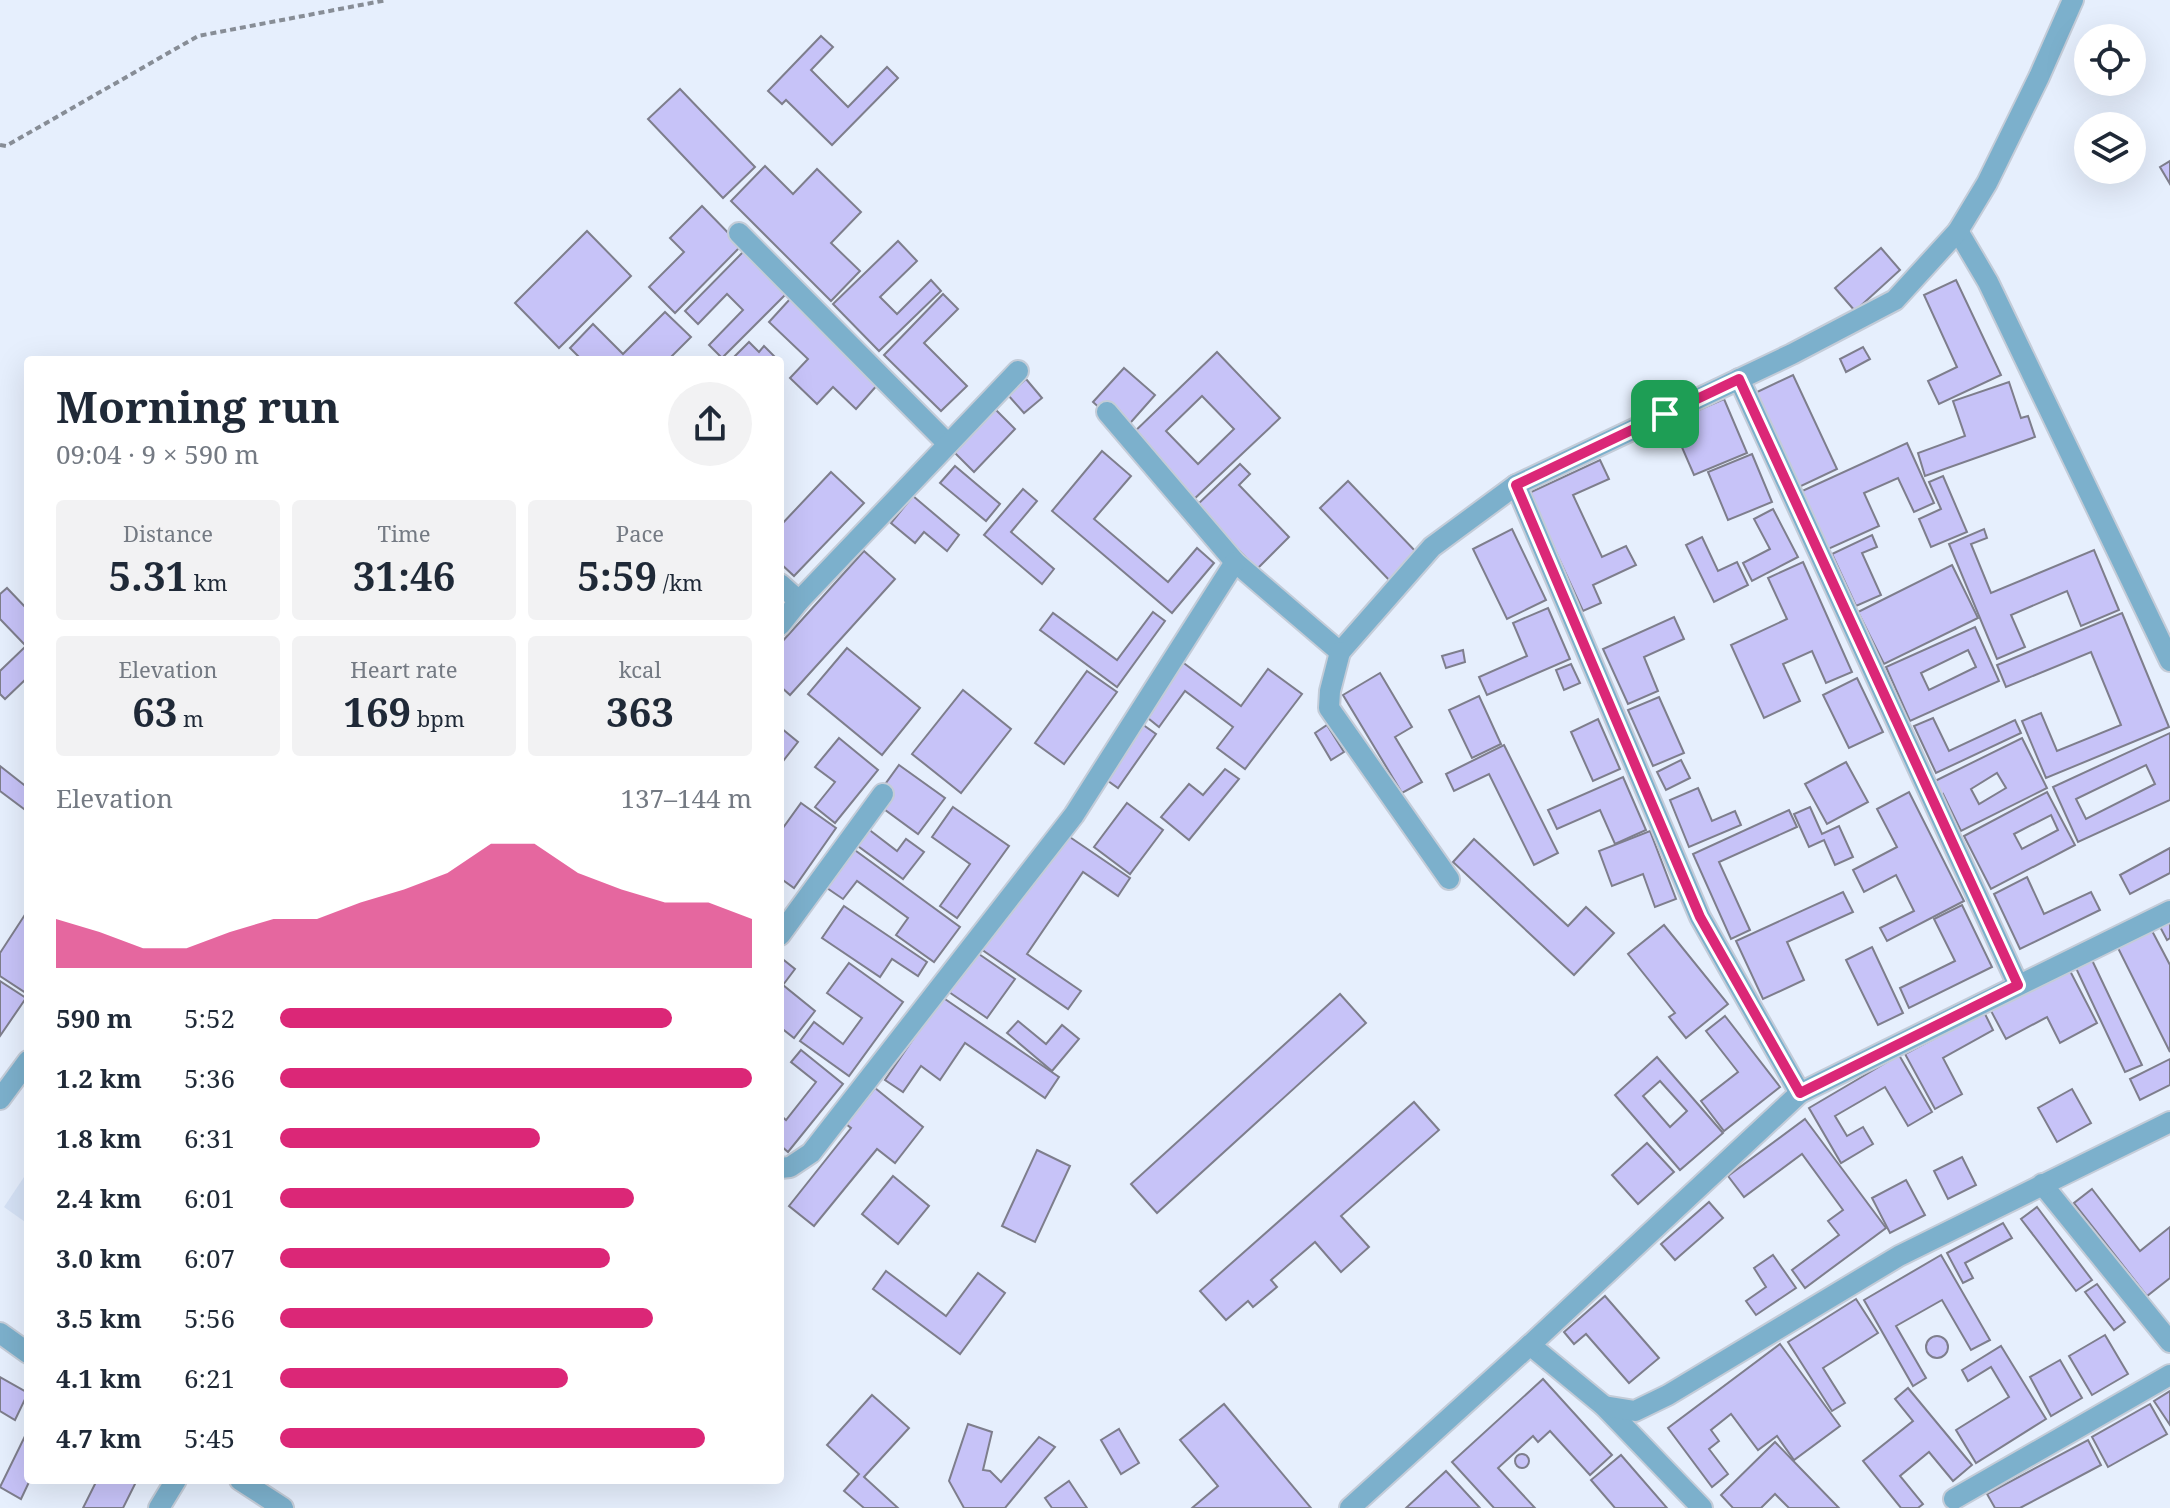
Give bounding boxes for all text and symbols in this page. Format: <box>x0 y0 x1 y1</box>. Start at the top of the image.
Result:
map controls <box>2074 24 2146 184</box>
button: locate <box>2074 24 2146 96</box>
button: layers <box>2074 112 2146 184</box>
text: Morning run <box>56 376 340 436</box>
pin <box>1631 380 1699 448</box>
button: share <box>668 382 752 466</box>
icon: arrive <box>1643 392 1687 436</box>
text: 09:04 · 9 × 590 m <box>56 436 259 472</box>
text: Distance <box>123 518 213 548</box>
text: Time <box>377 518 431 548</box>
text: Pace <box>616 518 664 548</box>
text: 5.31 <box>109 548 188 603</box>
text: 31:46 <box>353 548 455 603</box>
text: 5:59 <box>577 548 657 603</box>
text: km <box>188 567 227 597</box>
text: /km <box>657 567 703 597</box>
text: Elevation <box>118 654 218 684</box>
text: Heart rate <box>350 654 458 684</box>
text: kcal <box>619 654 661 684</box>
text: 63 <box>132 684 177 739</box>
text: 169 <box>343 684 411 739</box>
text: 363 <box>606 684 674 739</box>
text: m <box>177 703 204 733</box>
text: bpm <box>411 703 465 733</box>
text: Elevation <box>56 780 173 816</box>
text: 137–144 m <box>620 780 752 816</box>
text: 590 m <box>56 1000 132 1036</box>
text: 5:52 <box>184 1000 235 1036</box>
text: 1.2 km <box>56 1060 142 1096</box>
text: 5:36 <box>184 1060 235 1096</box>
text: 1.8 km <box>56 1120 142 1156</box>
text: 6:31 <box>184 1120 235 1156</box>
text: 2.4 km <box>56 1180 142 1216</box>
text: 6:01 <box>184 1180 235 1216</box>
text: 3.0 km <box>56 1240 142 1276</box>
text: 6:07 <box>184 1240 235 1276</box>
text: 3.5 km <box>56 1300 142 1336</box>
text: 5:56 <box>184 1300 235 1336</box>
text: 4.1 km <box>56 1360 142 1396</box>
text: 6:21 <box>184 1360 235 1396</box>
text: 4.7 km <box>56 1420 142 1456</box>
text: 5:45 <box>184 1420 235 1456</box>

